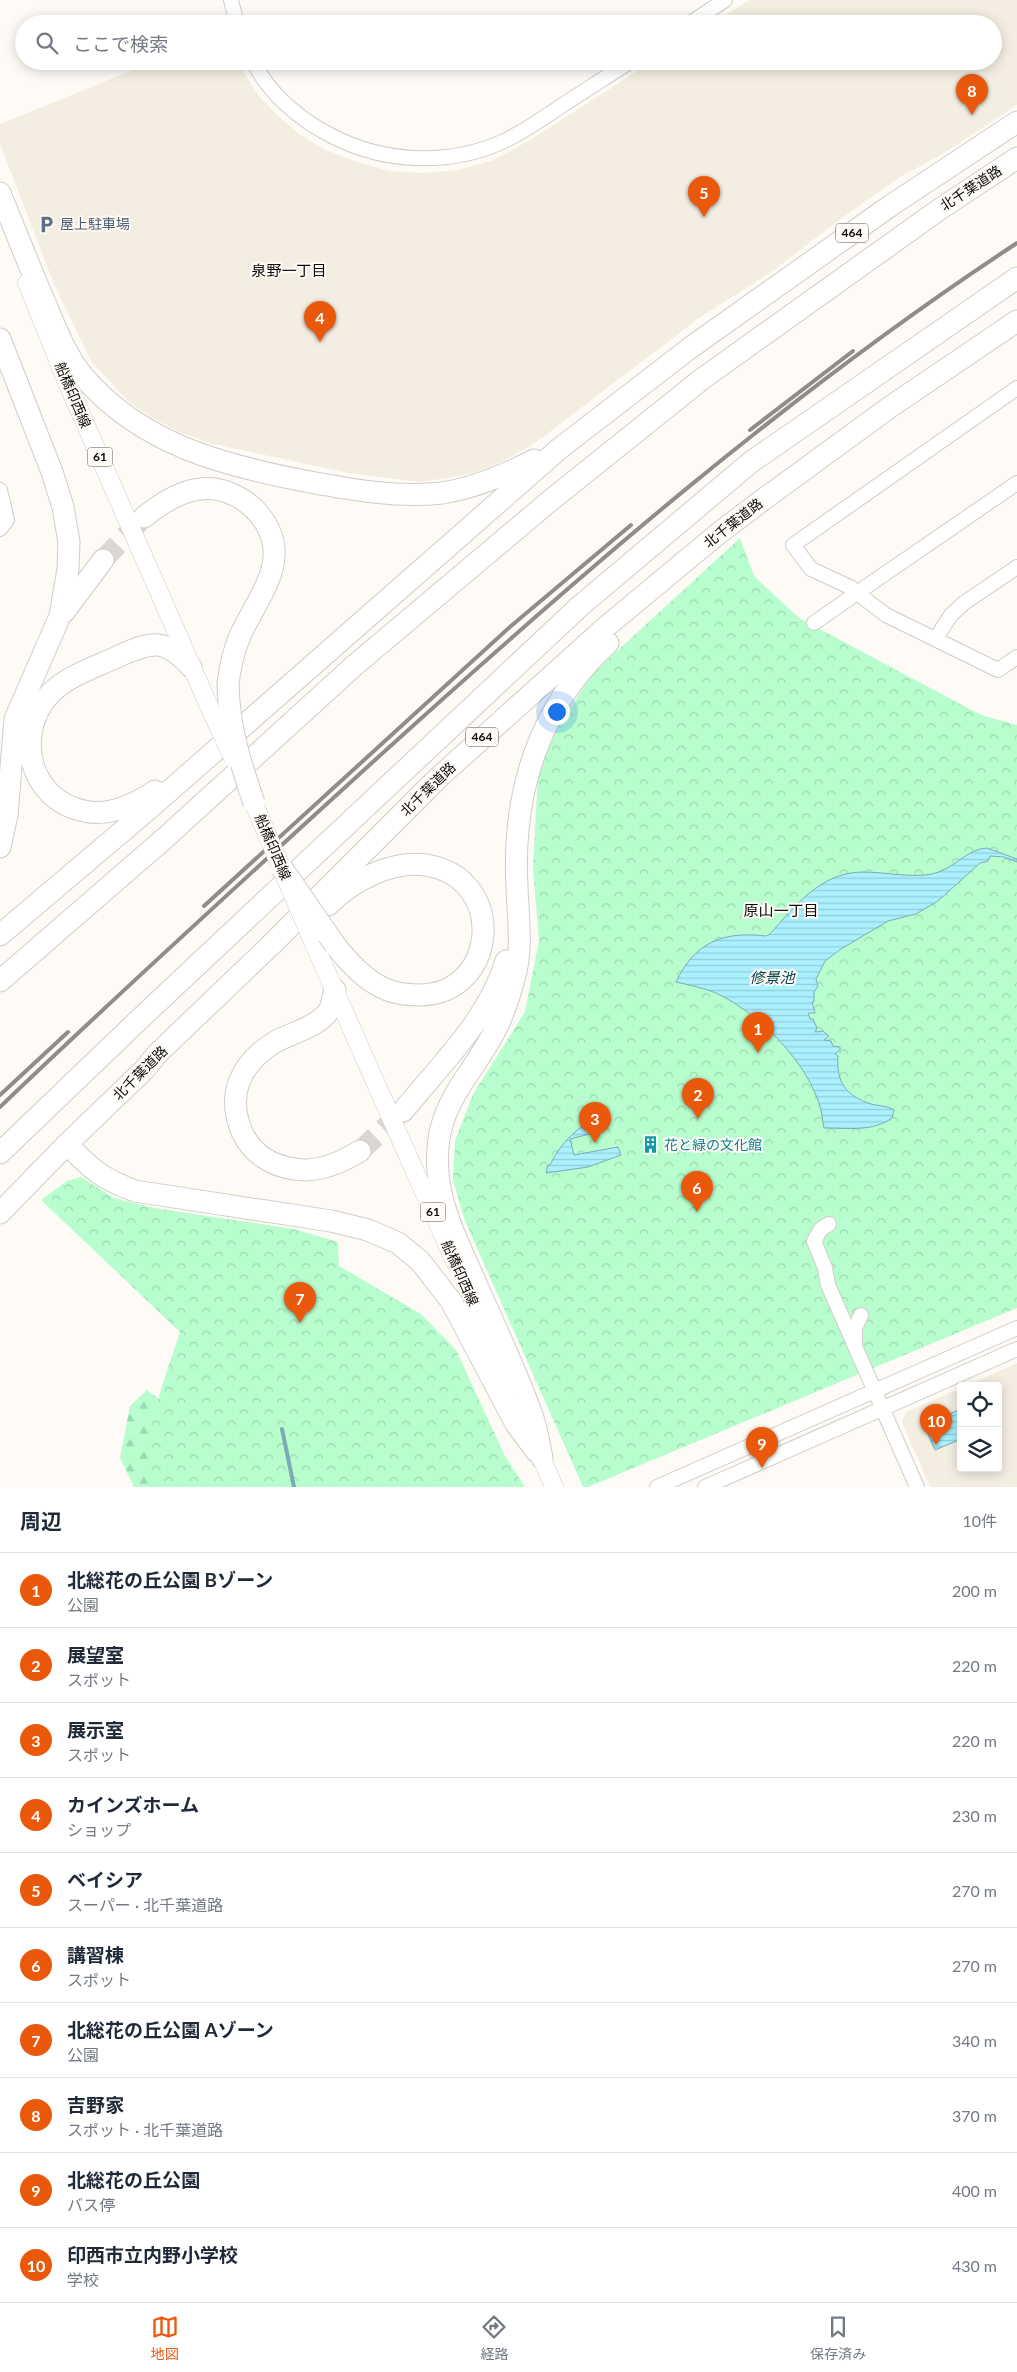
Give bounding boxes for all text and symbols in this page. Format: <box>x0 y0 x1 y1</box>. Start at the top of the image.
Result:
search box <box>15 15 1002 70</box>
icon: search <box>33 29 61 57</box>
text: ここで検索 <box>73 32 168 55</box>
pin: 8 <box>956 74 988 115</box>
street label: 北千葉道路 <box>937 161 1005 214</box>
pin: 5 <box>688 176 720 217</box>
parking icon: 屋上駐車場 <box>36 214 56 234</box>
place label: 屋上駐車場 <box>60 215 130 232</box>
road number: 464 <box>836 224 868 242</box>
district label: 泉野一丁目 <box>251 261 327 279</box>
pin: 4 <box>304 301 336 342</box>
street label: 船橋印西線 <box>52 359 95 430</box>
road number: 61 <box>88 448 112 467</box>
street label: 北千葉道路 <box>700 494 766 551</box>
your location <box>544 699 570 725</box>
road number: 464 <box>466 728 498 746</box>
street label: 北千葉道路 <box>397 758 459 819</box>
street label: 船橋印西線 <box>252 811 295 882</box>
district label: 原山一丁目 <box>743 901 819 919</box>
water label: 修景池 <box>749 968 796 986</box>
pin: 1 <box>742 1012 774 1053</box>
street label: 北千葉道路 <box>109 1042 170 1103</box>
pin: 2 <box>682 1078 714 1119</box>
pin: 3 <box>579 1102 611 1143</box>
building icon: 花と緑の文化館 <box>640 1135 660 1155</box>
place label: 花と緑の文化館 <box>664 1136 762 1153</box>
pin: 6 <box>681 1171 713 1212</box>
road number: 61 <box>420 1202 446 1222</box>
street label: 船橋印西線 <box>438 1237 482 1308</box>
pin: 7 <box>284 1282 316 1323</box>
map controls <box>957 1382 1002 1472</box>
button: locate <box>957 1382 1002 1427</box>
pin: 10 <box>920 1404 952 1445</box>
pin: 9 <box>746 1427 778 1468</box>
button: layers <box>957 1427 1002 1472</box>
text: 周辺 <box>20 1508 62 1533</box>
text: 10件 <box>962 1511 997 1530</box>
text: 北総花の丘公園 Bゾーン <box>67 1568 273 1591</box>
text: 1 <box>31 1581 41 1600</box>
text: 200 m <box>952 1581 997 1600</box>
text: 公園 <box>67 1595 99 1614</box>
text: 展望室 <box>67 1643 124 1666</box>
text: 2 <box>31 1656 41 1675</box>
text: 220 m <box>952 1656 997 1675</box>
text: スポット <box>67 1670 131 1689</box>
text: 展示室 <box>67 1718 124 1741</box>
text: 3 <box>31 1731 41 1750</box>
text: 220 m <box>952 1731 997 1750</box>
text: スポット <box>67 1745 131 1764</box>
text: カインズホーム <box>67 1793 199 1816</box>
text: 4 <box>31 1806 41 1825</box>
text: 230 m <box>952 1806 997 1825</box>
text: ショップ <box>67 1820 131 1839</box>
text: ベイシア <box>67 1868 143 1891</box>
text: 5 <box>31 1881 41 1900</box>
text: 270 m <box>952 1881 997 1900</box>
text: スーパー · 北千葉道路 <box>67 1895 223 1914</box>
text: 講習棟 <box>67 1943 124 1966</box>
text: 6 <box>31 1956 41 1975</box>
text: 270 m <box>952 1956 997 1975</box>
text: スポット <box>67 1970 131 1989</box>
text: 北総花の丘公園 Aゾーン <box>67 2018 274 2041</box>
text: 7 <box>31 2031 41 2050</box>
text: 340 m <box>952 2031 997 2050</box>
text: 公園 <box>67 2045 99 2064</box>
text: 吉野家 <box>67 2093 124 2116</box>
text: 8 <box>31 2106 41 2125</box>
text: 370 m <box>952 2106 997 2125</box>
text: スポット · 北千葉道路 <box>67 2120 223 2139</box>
text: 北総花の丘公園 <box>67 2168 200 2191</box>
text: 9 <box>31 2181 41 2200</box>
text: 400 m <box>952 2181 997 2200</box>
text: バス停 <box>67 2195 115 2214</box>
text: 印西市立内野小学校 <box>67 2243 238 2266</box>
text: 10 <box>27 2256 45 2275</box>
text: 430 m <box>952 2256 997 2275</box>
text: 学校 <box>67 2270 99 2289</box>
tab: 地図 <box>151 2313 179 2363</box>
tab: 経路 <box>480 2313 508 2363</box>
tab: 保存済み <box>810 2313 866 2363</box>

